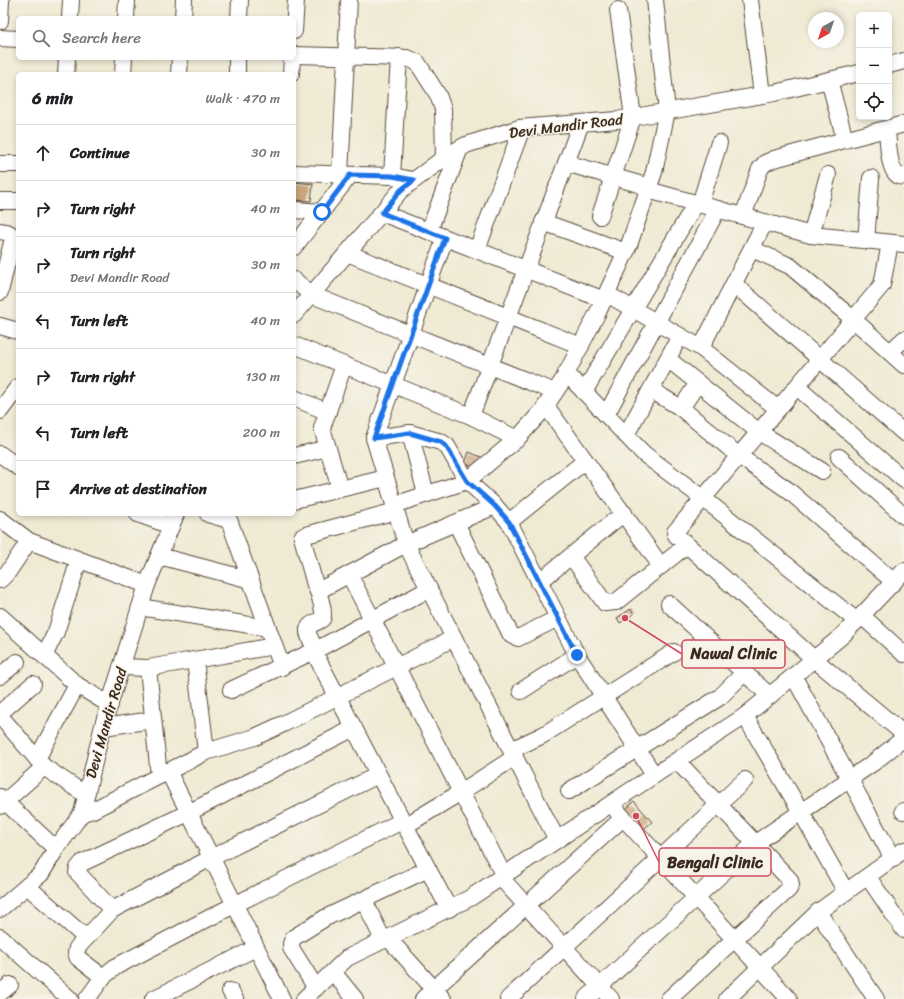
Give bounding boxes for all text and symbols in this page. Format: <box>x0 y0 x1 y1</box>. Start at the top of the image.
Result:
north arrow <box>808 12 844 48</box>
map controls <box>856 12 892 120</box>
button: + <box>856 12 892 48</box>
search box <box>16 16 296 60</box>
text: Search here <box>62 25 141 51</box>
icon: search <box>30 27 52 49</box>
button: − <box>856 48 892 84</box>
text: 6 min <box>32 83 73 113</box>
button: locate <box>856 84 892 120</box>
text: Walk · 470 m <box>205 87 280 110</box>
street label: Devi Mandir Road <box>508 106 625 146</box>
text: Continue <box>70 140 130 166</box>
text: 30 m <box>251 141 280 164</box>
icon: ahead <box>32 142 54 164</box>
text: Turn right <box>70 196 135 222</box>
text: 40 m <box>250 197 280 220</box>
icon: right <box>32 198 54 220</box>
route start <box>313 203 331 221</box>
text: Turn right <box>70 240 135 266</box>
text: 30 m <box>251 253 280 276</box>
icon: right <box>32 254 54 276</box>
text: Devi Mandir Road <box>70 266 169 289</box>
text: Turn left <box>70 308 128 334</box>
text: 40 m <box>250 309 280 332</box>
icon: left <box>32 310 54 332</box>
text: Turn right <box>70 364 135 390</box>
text: 130 m <box>246 365 280 388</box>
icon: right <box>32 366 54 388</box>
text: Turn left <box>70 420 128 446</box>
text: 200 m <box>243 421 280 444</box>
icon: left <box>32 422 54 444</box>
text: Arrive at destination <box>70 476 207 502</box>
icon: arrive <box>32 478 54 500</box>
text: Nawal Clinic <box>690 639 777 668</box>
callout: Nawal Clinic <box>682 640 785 668</box>
route end <box>568 646 586 664</box>
street label: Devi Mandir Road <box>78 663 135 782</box>
callout: Bengali Clinic <box>659 848 771 876</box>
text: Bengali Clinic <box>667 848 764 877</box>

